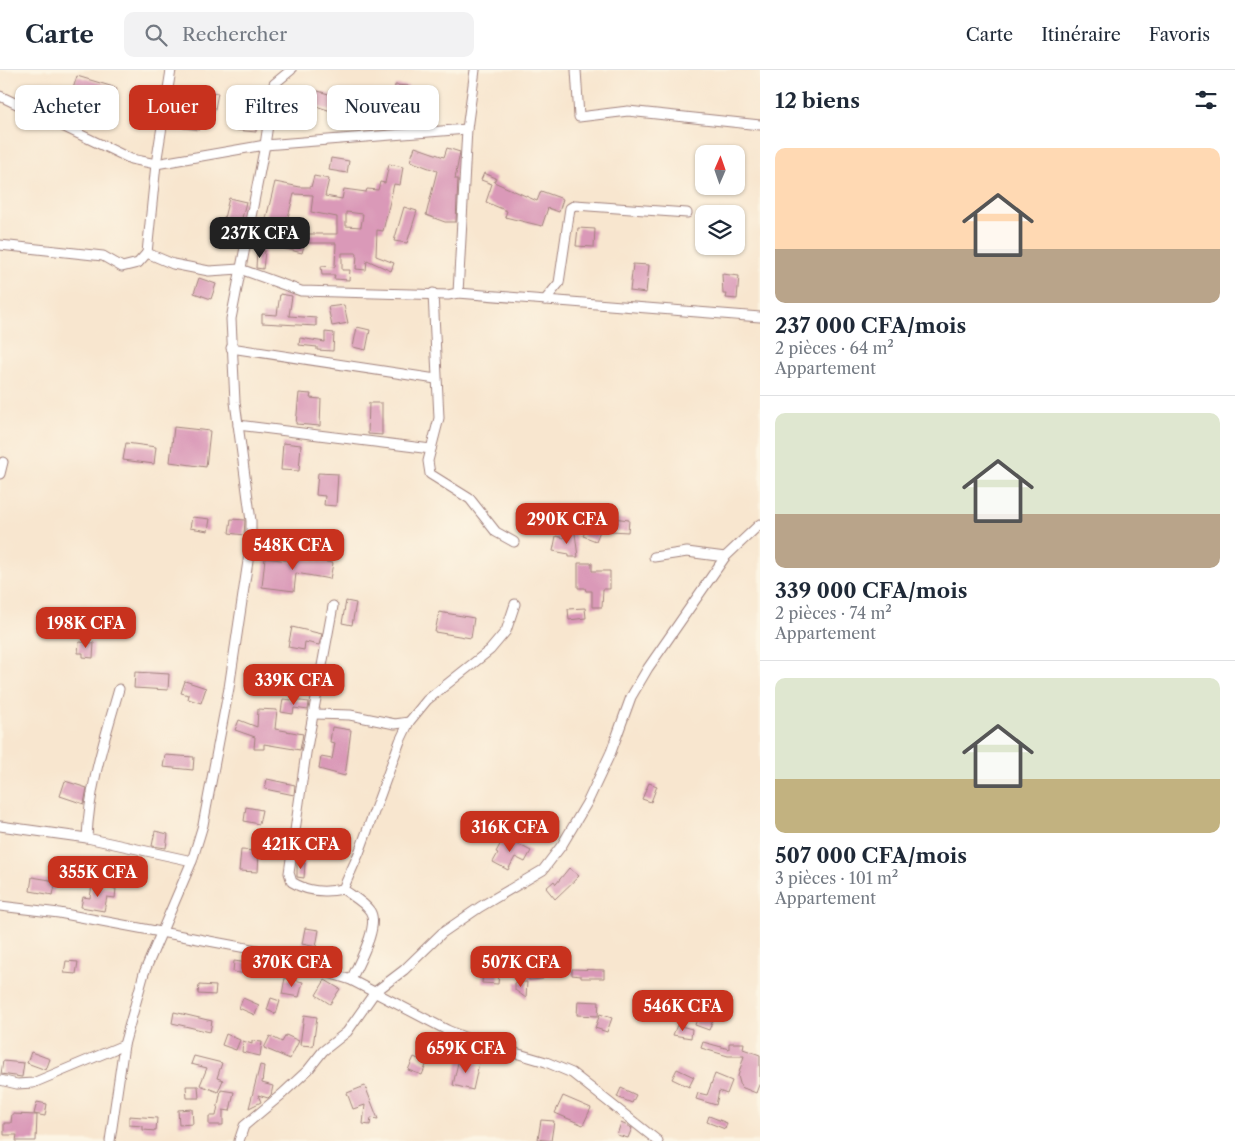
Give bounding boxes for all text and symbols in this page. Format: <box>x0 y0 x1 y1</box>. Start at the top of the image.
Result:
search box <box>124 12 474 57</box>
text: Carte <box>25 20 94 49</box>
icon: search <box>142 21 170 49</box>
text: Rechercher <box>182 23 287 46</box>
text: Carte <box>966 24 1013 46</box>
text: Itinéraire <box>1041 24 1121 46</box>
text: Favoris <box>1149 24 1210 46</box>
chip: Acheter <box>15 85 119 130</box>
chip: Louer <box>129 85 216 130</box>
chip: Filtres <box>226 85 317 130</box>
chip: Nouveau <box>327 85 439 130</box>
icon: filters <box>1192 86 1220 114</box>
text: 12 biens <box>775 88 860 113</box>
north arrow <box>695 145 745 195</box>
map controls <box>695 145 745 255</box>
icon: home <box>953 180 1043 270</box>
button: layers <box>695 205 745 255</box>
pin: 237K CFA <box>208 216 312 259</box>
text: 237K CFA <box>221 223 299 243</box>
text: 237 000 CFA/mois <box>775 313 966 338</box>
text: 2 pièces · 64 m² <box>775 338 894 358</box>
text: Appartement <box>775 358 876 378</box>
icon: home <box>953 446 1043 536</box>
pin: 290K CFA <box>515 502 619 545</box>
text: 290K CFA <box>527 509 607 529</box>
pin: 548K CFA <box>241 528 345 571</box>
text: 548K CFA <box>253 535 333 555</box>
text: 339 000 CFA/mois <box>775 578 967 603</box>
text: 2 pièces · 74 m² <box>775 603 892 623</box>
pin: 198K CFA <box>34 606 138 649</box>
text: 198K CFA <box>47 613 125 633</box>
text: Appartement <box>775 623 876 643</box>
pin: 339K CFA <box>242 664 346 706</box>
text: 339K CFA <box>254 670 334 690</box>
icon: home <box>953 711 1043 801</box>
pin: 316K CFA <box>458 810 562 853</box>
text: 316K CFA <box>471 817 549 837</box>
pin: 421K CFA <box>249 828 353 870</box>
text: 421K CFA <box>262 834 340 854</box>
text: 507 000 CFA/mois <box>775 843 967 868</box>
pin: 355K CFA <box>46 856 150 898</box>
text: 355K CFA <box>59 862 137 882</box>
text: 3 pièces · 101 m² <box>775 868 898 888</box>
text: Appartement <box>775 888 876 908</box>
pin: 370K CFA <box>240 946 344 988</box>
pin: 507K CFA <box>469 946 573 988</box>
text: 370K CFA <box>252 952 332 972</box>
text: 507K CFA <box>482 952 560 972</box>
pin: 546K CFA <box>631 990 735 1032</box>
text: 546K CFA <box>643 996 723 1016</box>
pin: 659K CFA <box>414 1032 518 1074</box>
text: 659K CFA <box>426 1038 506 1058</box>

